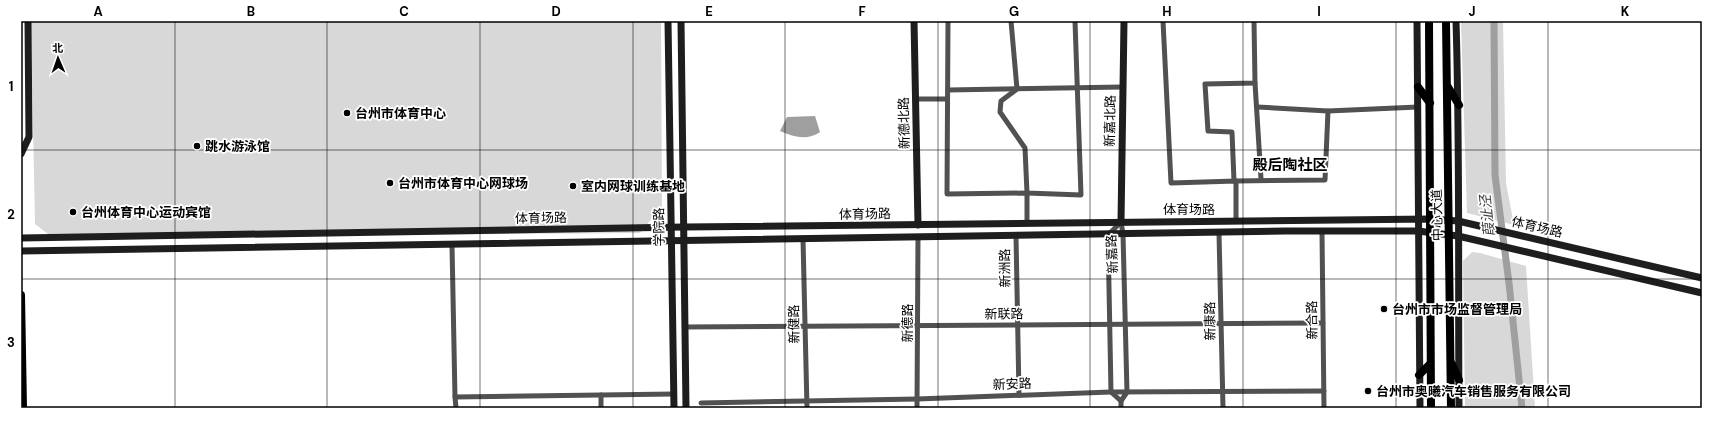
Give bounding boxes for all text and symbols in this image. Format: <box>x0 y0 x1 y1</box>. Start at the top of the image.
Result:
text: A <box>93 3 103 20</box>
text: B <box>247 3 255 20</box>
text: C <box>399 3 409 20</box>
text: D <box>551 3 561 20</box>
text: E <box>705 3 713 20</box>
text: F <box>858 3 866 20</box>
text: G <box>1009 3 1019 20</box>
text: H <box>1162 3 1172 20</box>
text: I <box>1317 3 1321 20</box>
text: J <box>1468 3 1476 20</box>
text: K <box>1621 3 1630 20</box>
north arrow <box>38 38 78 78</box>
text: 北 <box>52 41 63 55</box>
text: 1 <box>9 78 13 95</box>
street label: 新嘉北路 <box>1101 95 1119 147</box>
street label: 新德北路 <box>895 97 913 149</box>
place label: 台州市体育中心 <box>355 105 446 122</box>
marker: 台州市体育中心 <box>342 108 352 118</box>
place label: 跳水游泳馆 <box>205 138 270 155</box>
marker: 跳水游泳馆 <box>192 141 202 151</box>
district label: 殿后陶社区 <box>1252 155 1328 175</box>
place label: 台州市体育中心网球场 <box>398 175 528 192</box>
marker: 台州市体育中心网球场 <box>385 178 395 188</box>
place label: 室内网球训练基地 <box>581 178 685 195</box>
marker: 室内网球训练基地 <box>568 181 578 191</box>
street label: 中心大道 <box>1428 189 1446 241</box>
water label: 葭沚泾 <box>1476 192 1498 238</box>
street label: 体育场路 <box>1163 201 1215 218</box>
place label: 台州体育中心运动宾馆 <box>81 204 211 221</box>
street label: 体育场路 <box>839 205 891 223</box>
text: 2 <box>7 206 15 223</box>
marker: 台州体育中心运动宾馆 <box>68 207 78 217</box>
street label: 学院路 <box>650 207 668 247</box>
street label: 体育场路 <box>515 209 567 227</box>
street label: 体育场路 <box>1510 213 1564 241</box>
street label: 新嘉路 <box>1102 234 1122 274</box>
street label: 新洲路 <box>996 248 1014 288</box>
street label: 新合路 <box>1303 300 1321 340</box>
street label: 新康路 <box>1201 301 1219 341</box>
place label: 台州市市场监督管理局 <box>1392 301 1522 318</box>
street label: 新德路 <box>899 303 916 343</box>
street label: 新健路 <box>785 304 803 344</box>
marker: 台州市市场监督管理局 <box>1379 304 1389 314</box>
street label: 新联路 <box>984 305 1024 323</box>
text: 3 <box>7 334 15 351</box>
street label: 新安路 <box>992 375 1032 393</box>
place label: 台州市奥曦汽车销售服务有限公司 <box>1376 383 1571 400</box>
marker: 台州市奥曦汽车销售服务有限公司 <box>1363 386 1373 396</box>

